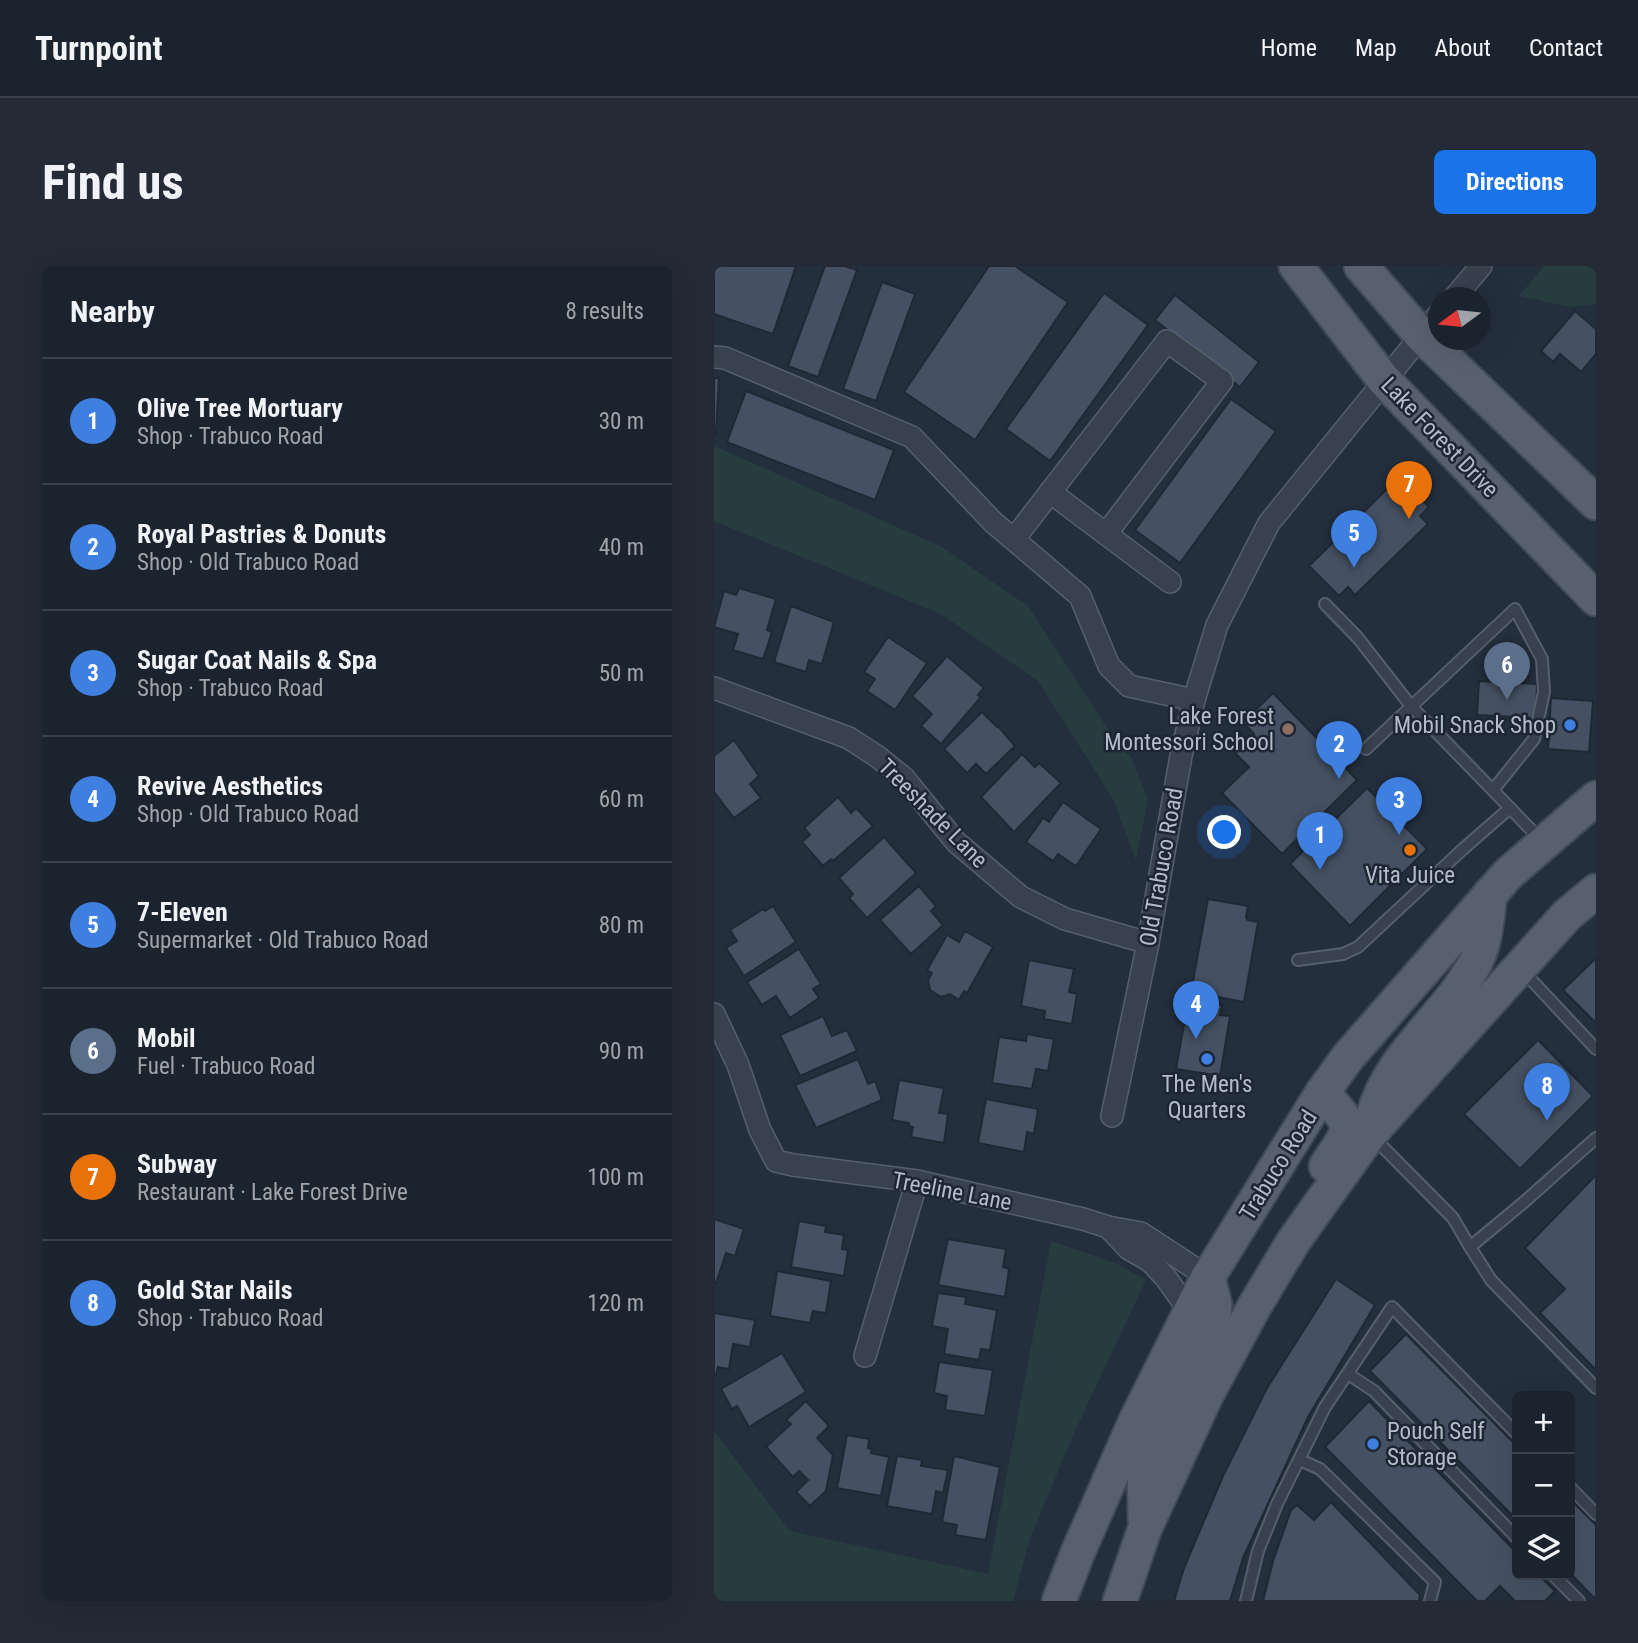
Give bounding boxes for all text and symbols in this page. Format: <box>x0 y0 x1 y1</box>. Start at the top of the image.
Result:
text: Turnpoint <box>35 29 163 68</box>
text: Home <box>1261 34 1317 62</box>
text: Map <box>1355 34 1397 62</box>
text: About <box>1435 34 1491 62</box>
text: Contact <box>1529 34 1603 62</box>
button: Directions <box>1434 150 1596 214</box>
text: Find us <box>42 154 184 211</box>
north arrow <box>1428 287 1491 350</box>
text: Nearby <box>70 294 155 329</box>
text: 8 results <box>566 298 644 325</box>
street label: Lake Forest Drive <box>1376 372 1504 503</box>
text: Olive Tree Mortuary <box>137 393 343 423</box>
text: 1 <box>87 408 99 435</box>
text: 30 m <box>599 408 644 435</box>
text: Shop · Trabuco Road <box>137 423 323 450</box>
pin: 7 <box>1386 461 1432 519</box>
pin: 5 <box>1331 510 1377 568</box>
text: Royal Pastries & Donuts <box>137 519 386 549</box>
text: 2 <box>87 534 99 561</box>
text: 40 m <box>599 534 644 561</box>
text: Shop · Old Trabuco Road <box>137 549 359 576</box>
pin: 6 <box>1484 642 1530 700</box>
text: Sugar Coat Nails & Spa <box>137 645 377 675</box>
text: 3 <box>87 660 99 687</box>
text: 50 m <box>599 660 644 687</box>
text: Shop · Trabuco Road <box>137 675 323 702</box>
place label: Lake Forest Montessori School <box>1104 703 1274 756</box>
place label: Mobil Snack Shop <box>1394 712 1556 739</box>
marker: Mobil Snack Shop <box>1562 717 1578 733</box>
marker: Lake Forest Montessori School <box>1280 721 1296 737</box>
pin: 2 <box>1316 721 1362 779</box>
street label: Treeshade Lane <box>872 753 993 874</box>
text: Revive Aesthetics <box>137 771 323 801</box>
pin: 3 <box>1376 777 1422 835</box>
text: 4 <box>87 786 99 813</box>
text: 60 m <box>599 786 644 813</box>
street label: Old Trabuco Road <box>1134 786 1189 948</box>
text: Shop · Old Trabuco Road <box>137 801 359 828</box>
pin: 1 <box>1297 812 1343 870</box>
your location <box>1207 815 1241 849</box>
marker: Vita Juice <box>1402 842 1418 858</box>
place label: Vita Juice <box>1365 862 1455 889</box>
text: 7-Eleven <box>137 897 228 927</box>
text: 5 <box>87 912 99 939</box>
text: 80 m <box>599 912 644 939</box>
text: Supermarket · Old Trabuco Road <box>137 927 429 954</box>
pin: 4 <box>1173 981 1219 1039</box>
text: Mobil <box>137 1023 196 1053</box>
text: 6 <box>87 1038 99 1065</box>
text: 90 m <box>599 1038 644 1065</box>
marker: The Men's Quarters <box>1199 1051 1215 1067</box>
text: Fuel · Trabuco Road <box>137 1053 316 1080</box>
pin: 8 <box>1524 1063 1570 1121</box>
place label: The Men's Quarters <box>1162 1071 1252 1124</box>
street label: Trabuco Road <box>1234 1105 1323 1225</box>
text: Subway <box>137 1149 217 1179</box>
text: 7 <box>87 1164 99 1191</box>
text: 100 m <box>587 1164 644 1191</box>
street label: Treeline Lane <box>890 1167 1014 1216</box>
text: Restaurant · Lake Forest Drive <box>137 1179 408 1206</box>
text: Gold Star Nails <box>137 1275 293 1305</box>
text: 8 <box>87 1290 99 1317</box>
text: 120 m <box>587 1290 644 1317</box>
text: Shop · Trabuco Road <box>137 1305 323 1332</box>
map controls <box>1512 1391 1575 1580</box>
button: + <box>1512 1391 1575 1454</box>
place label: Pouch Self Storage <box>1387 1418 1485 1471</box>
marker: Pouch Self Storage <box>1365 1436 1381 1452</box>
button: − <box>1512 1454 1575 1517</box>
button: layers <box>1512 1517 1575 1580</box>

